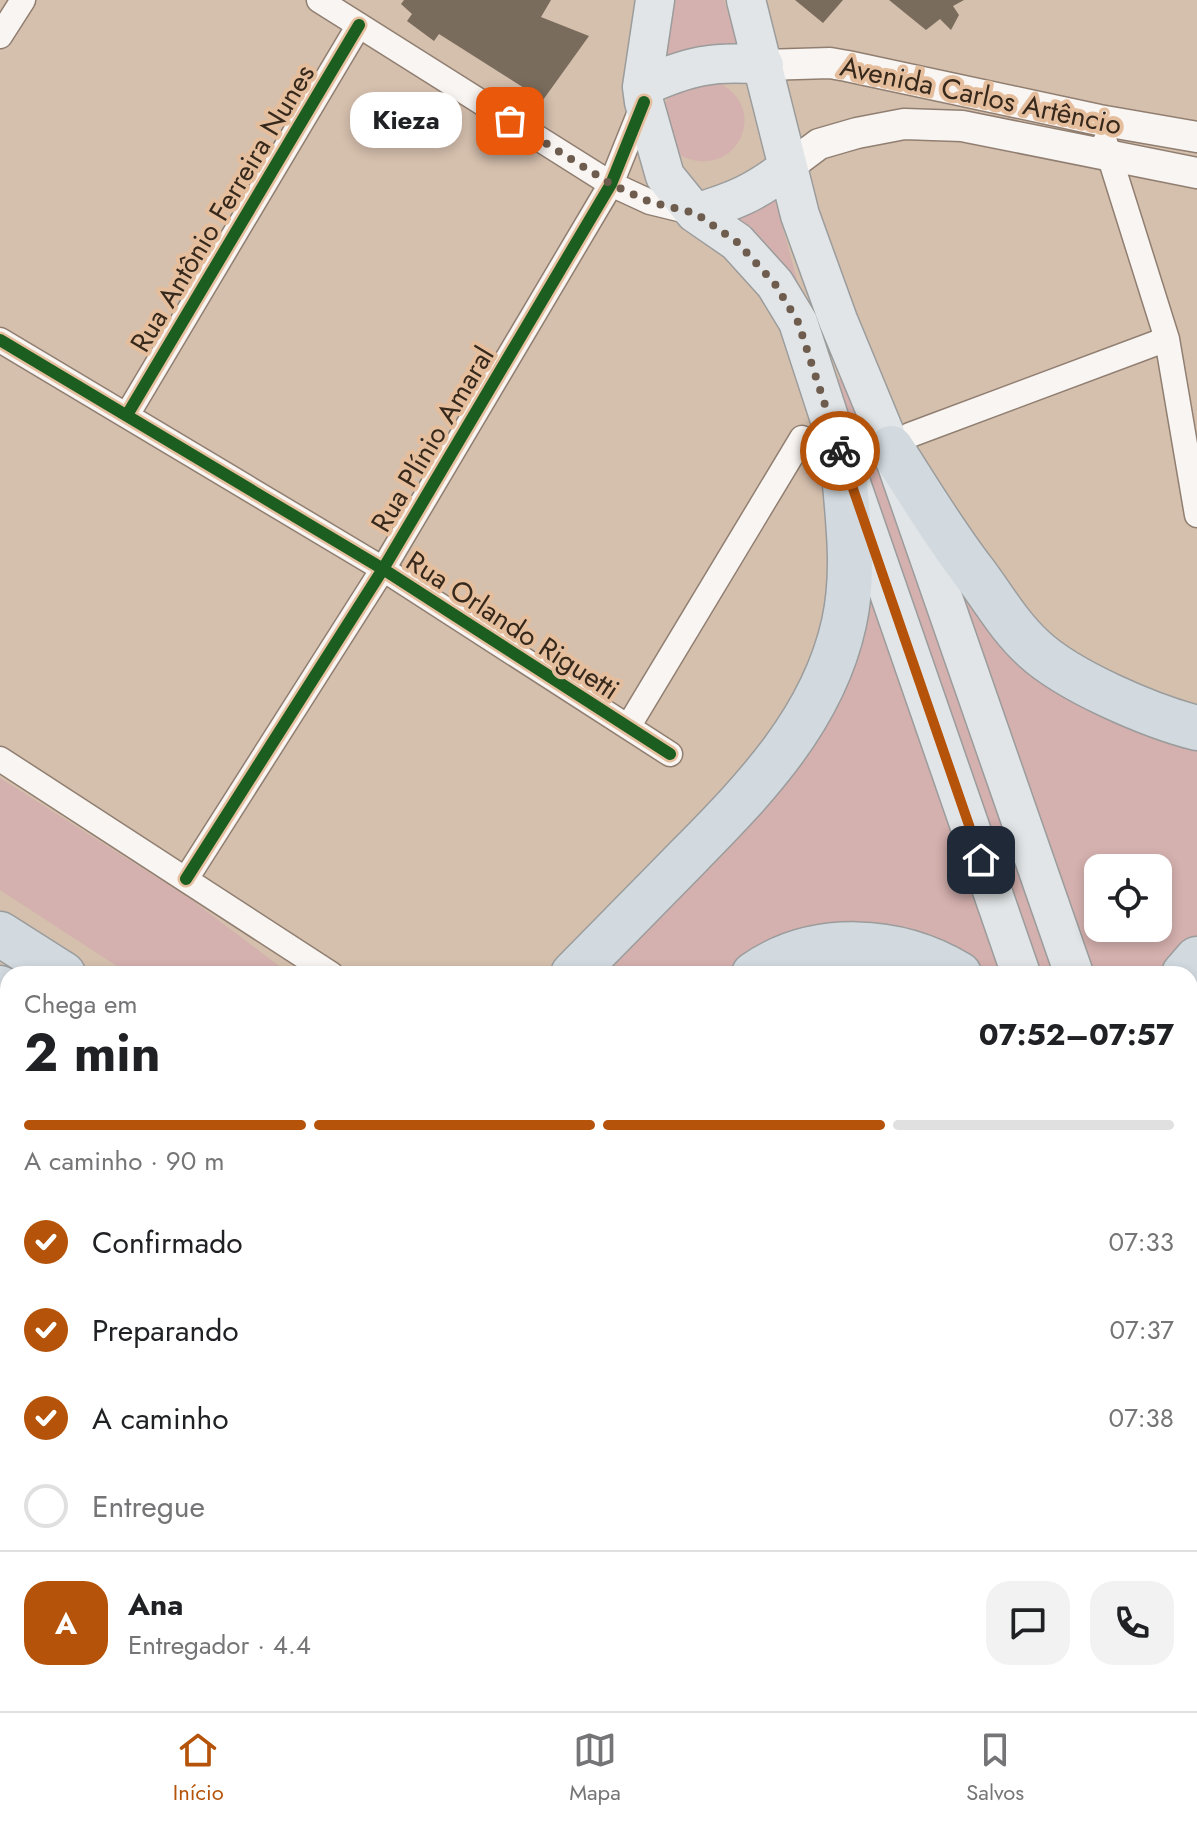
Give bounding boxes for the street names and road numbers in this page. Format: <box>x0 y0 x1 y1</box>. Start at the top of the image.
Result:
street label: Avenida Carlos Artêncio <box>836 46 1125 145</box>
street label: Rua Antônio Ferreira Nunes <box>120 57 325 360</box>
street label: Rua Plínio Amaral <box>361 339 504 540</box>
street label: Rua Orlando Riguetti <box>398 541 627 710</box>

